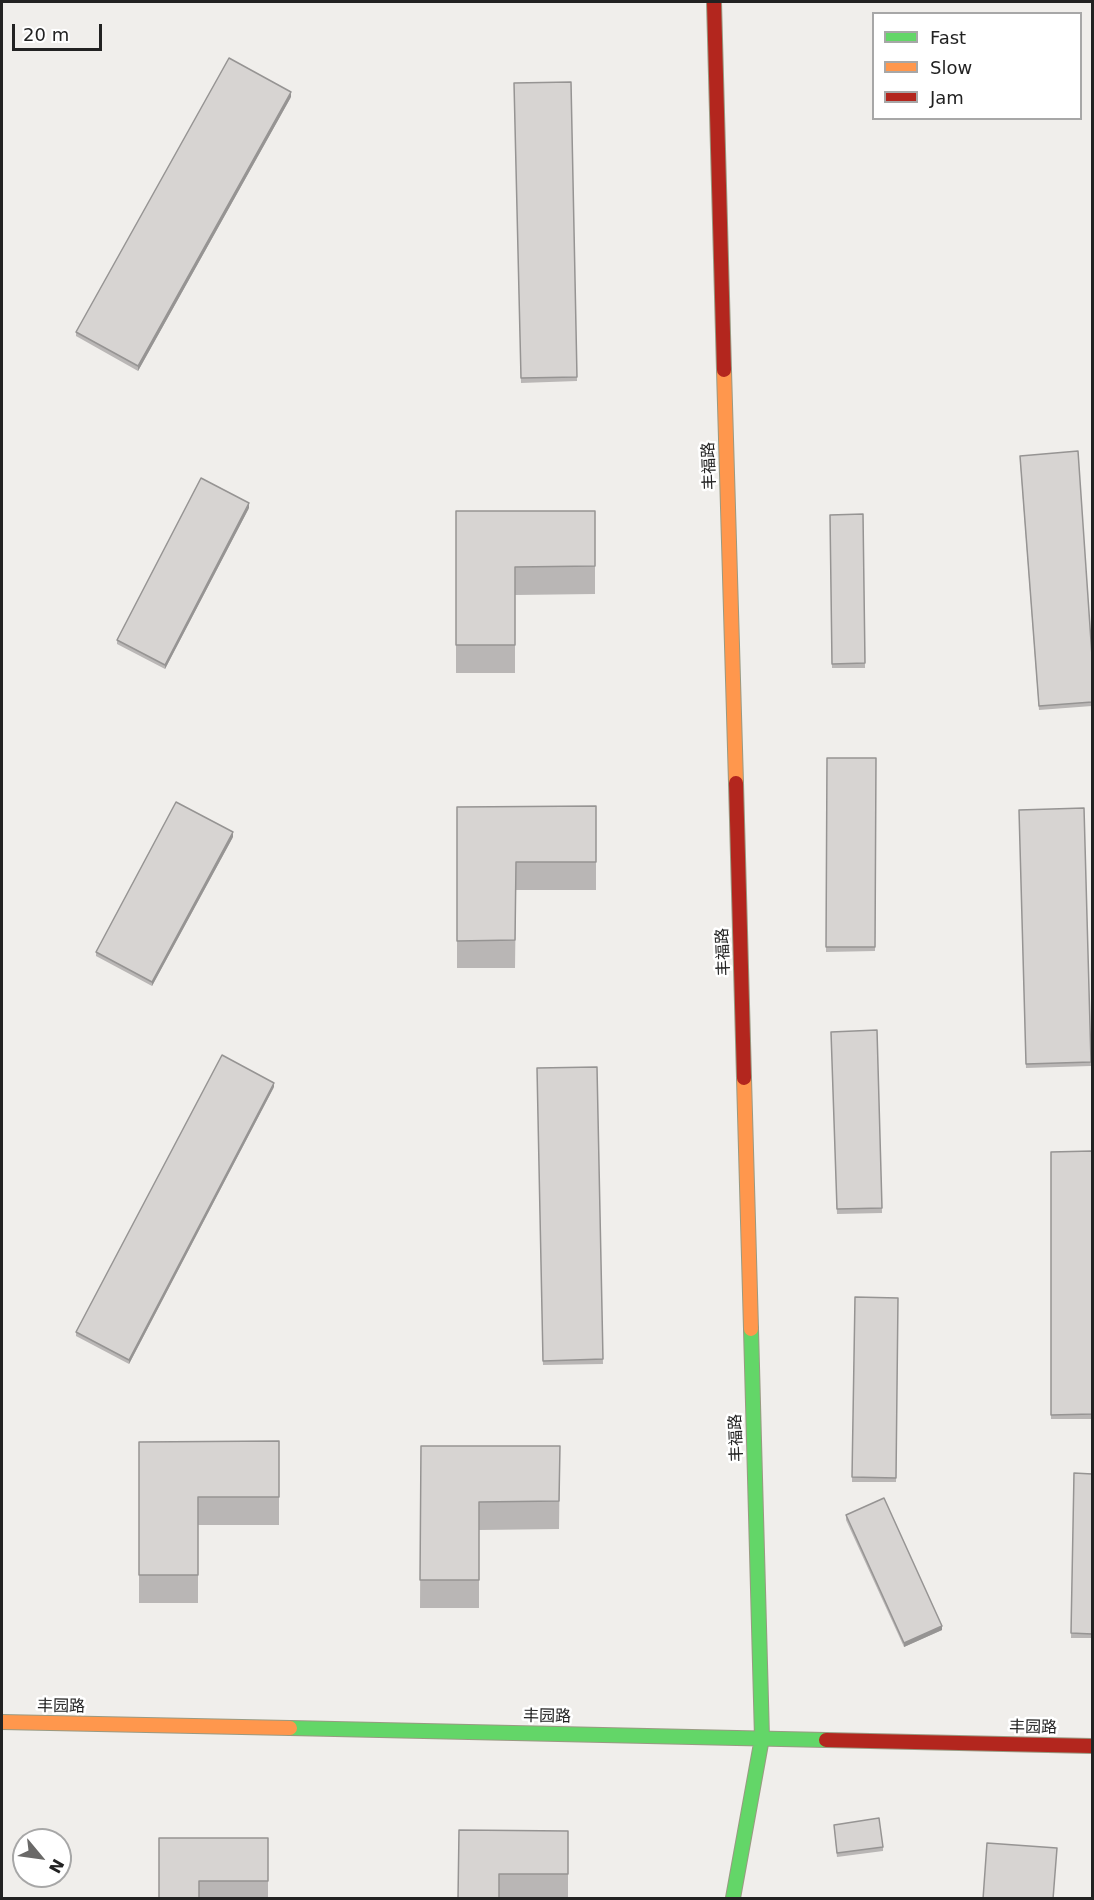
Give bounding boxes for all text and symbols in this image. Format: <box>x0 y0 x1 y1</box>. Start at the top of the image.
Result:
scale bar <box>15 12 105 50</box>
legend <box>872 12 1082 120</box>
text: 20 m <box>23 24 69 45</box>
text: Fast <box>930 27 966 48</box>
text: Slow <box>930 57 972 78</box>
text: Jam <box>930 87 964 108</box>
street label: 丰福路 <box>700 442 720 490</box>
street label: 丰福路 <box>714 928 734 976</box>
street label: 丰福路 <box>727 1414 747 1462</box>
street label: 丰园路 <box>37 1697 85 1717</box>
street label: 丰园路 <box>523 1707 571 1727</box>
street label: 丰园路 <box>1009 1718 1057 1738</box>
north arrow <box>12 1828 72 1888</box>
text: N <box>45 1856 68 1876</box>

